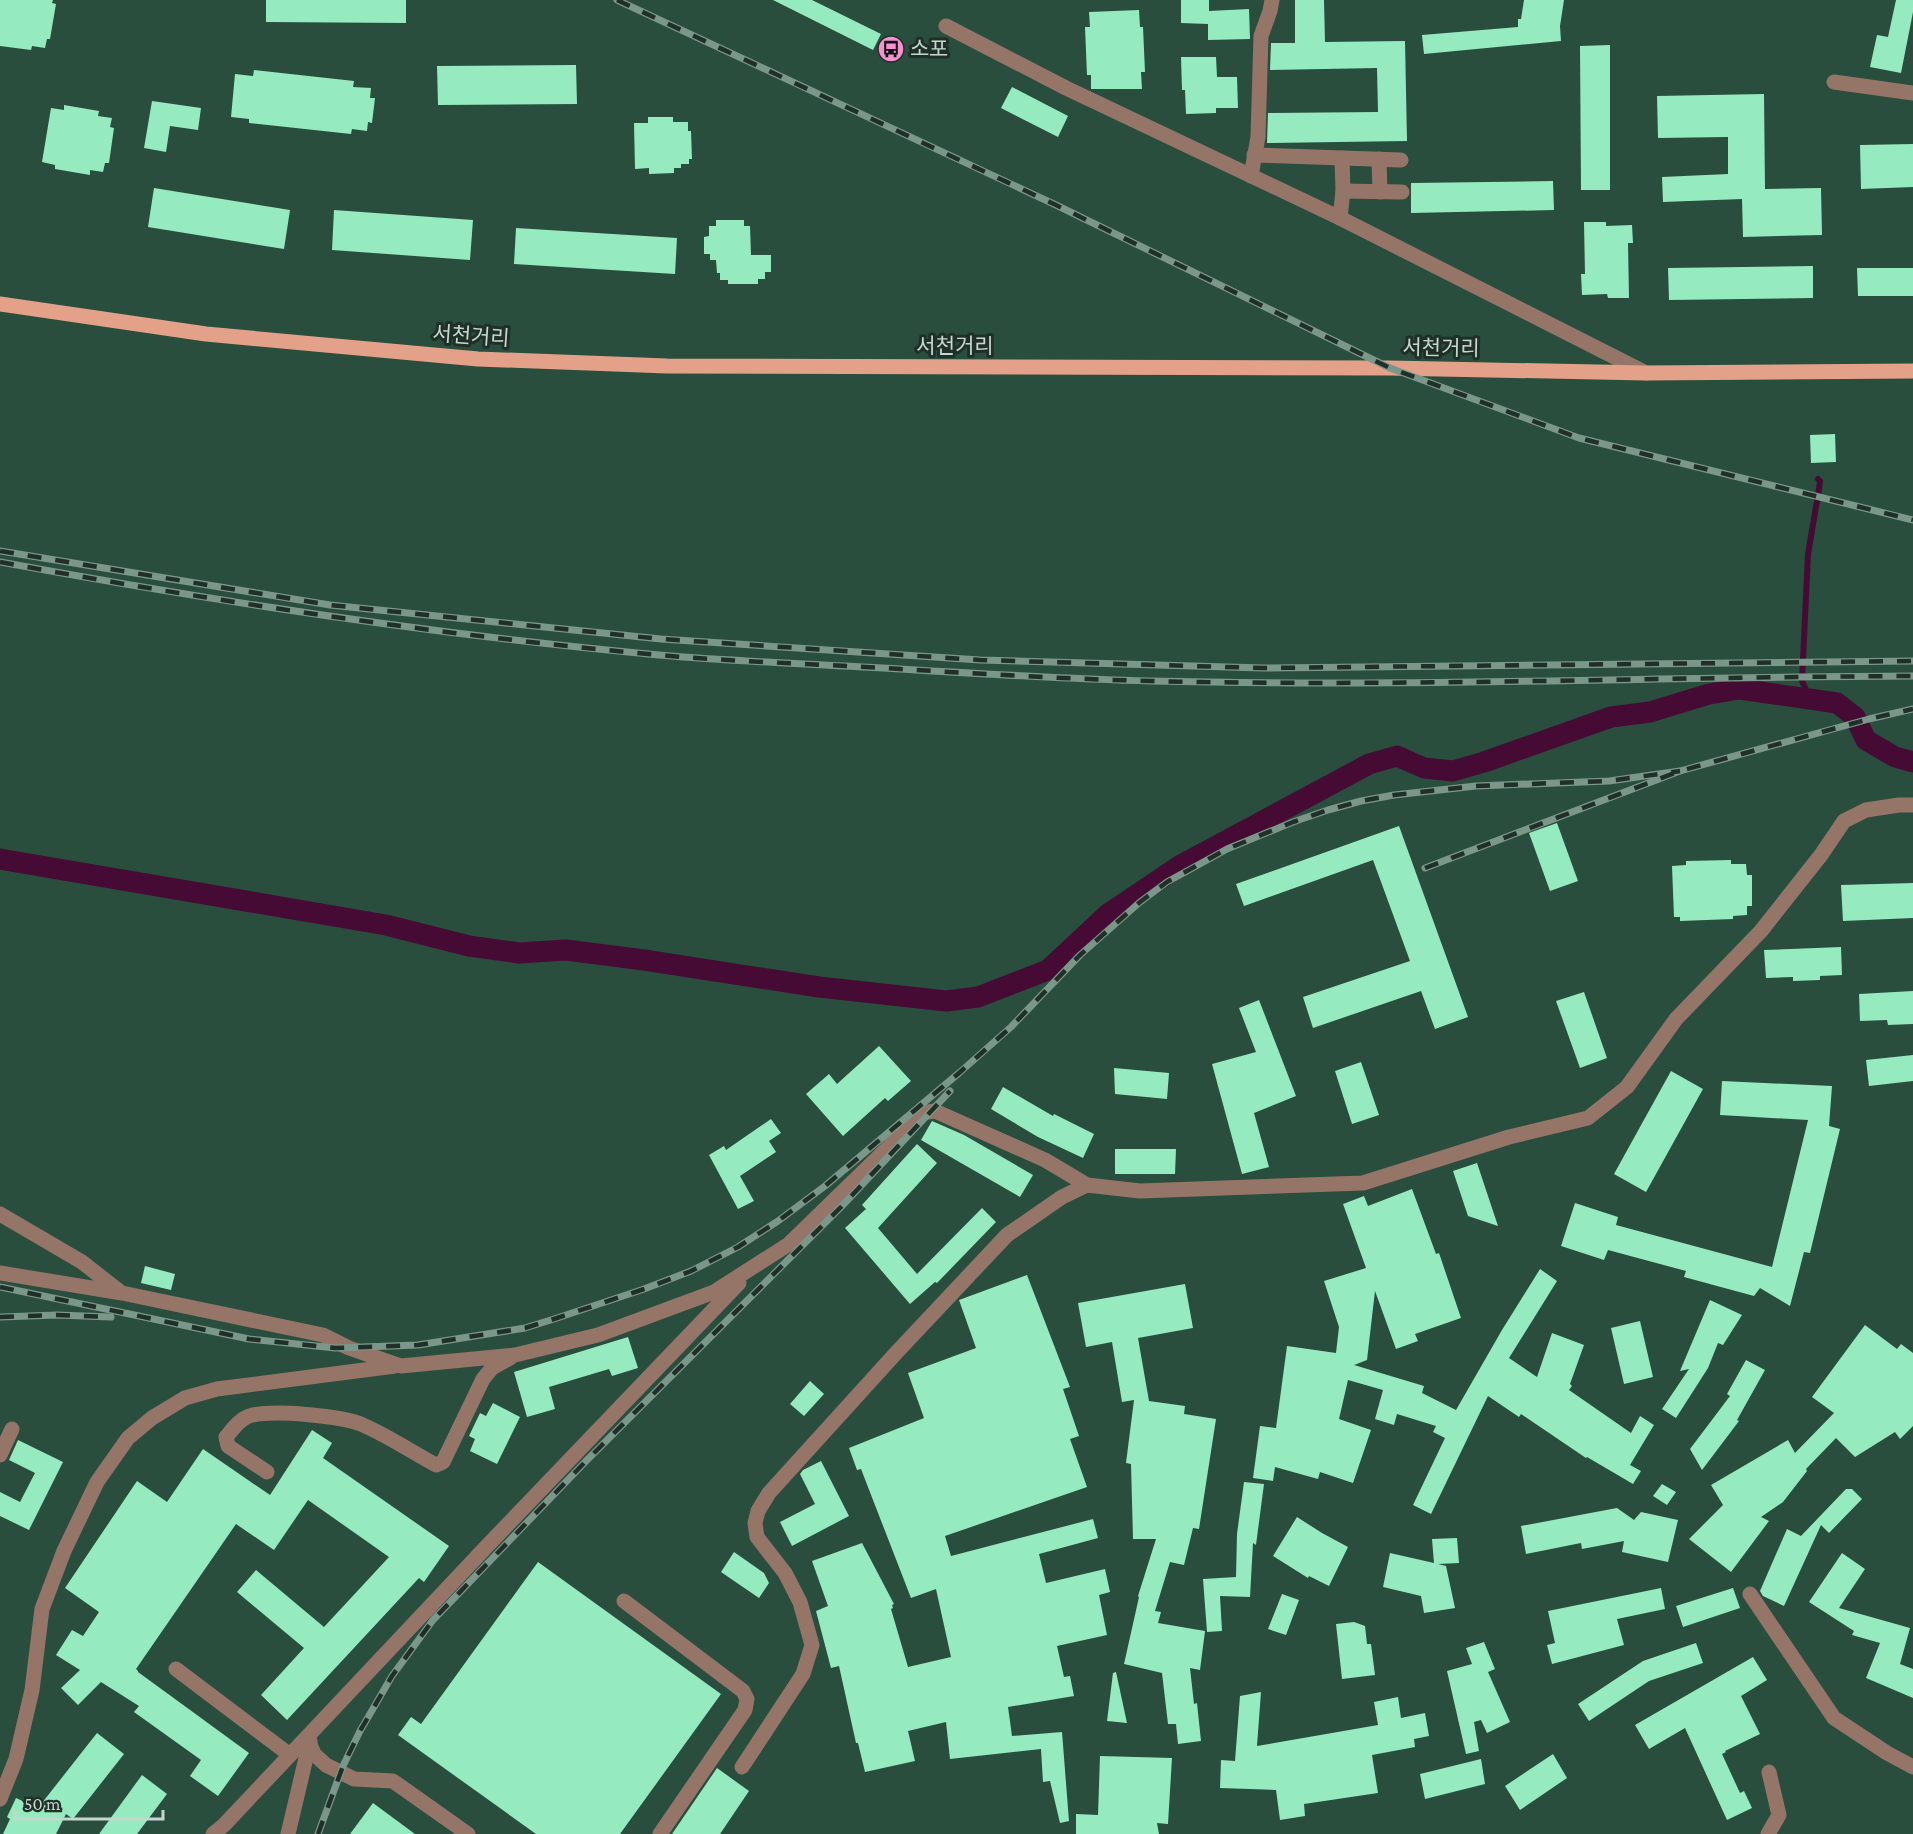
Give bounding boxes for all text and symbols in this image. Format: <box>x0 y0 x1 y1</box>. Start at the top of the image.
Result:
bus stop icon: 소포 <box>876 34 906 64</box>
place label: 소포 <box>910 37 949 61</box>
street label: 서천거리 <box>432 321 510 351</box>
street label: 서천거리 <box>916 334 994 358</box>
street label: 서천거리 <box>1402 335 1480 361</box>
scale bar <box>15 1783 164 1821</box>
text: 50 m <box>24 1794 61 1814</box>

